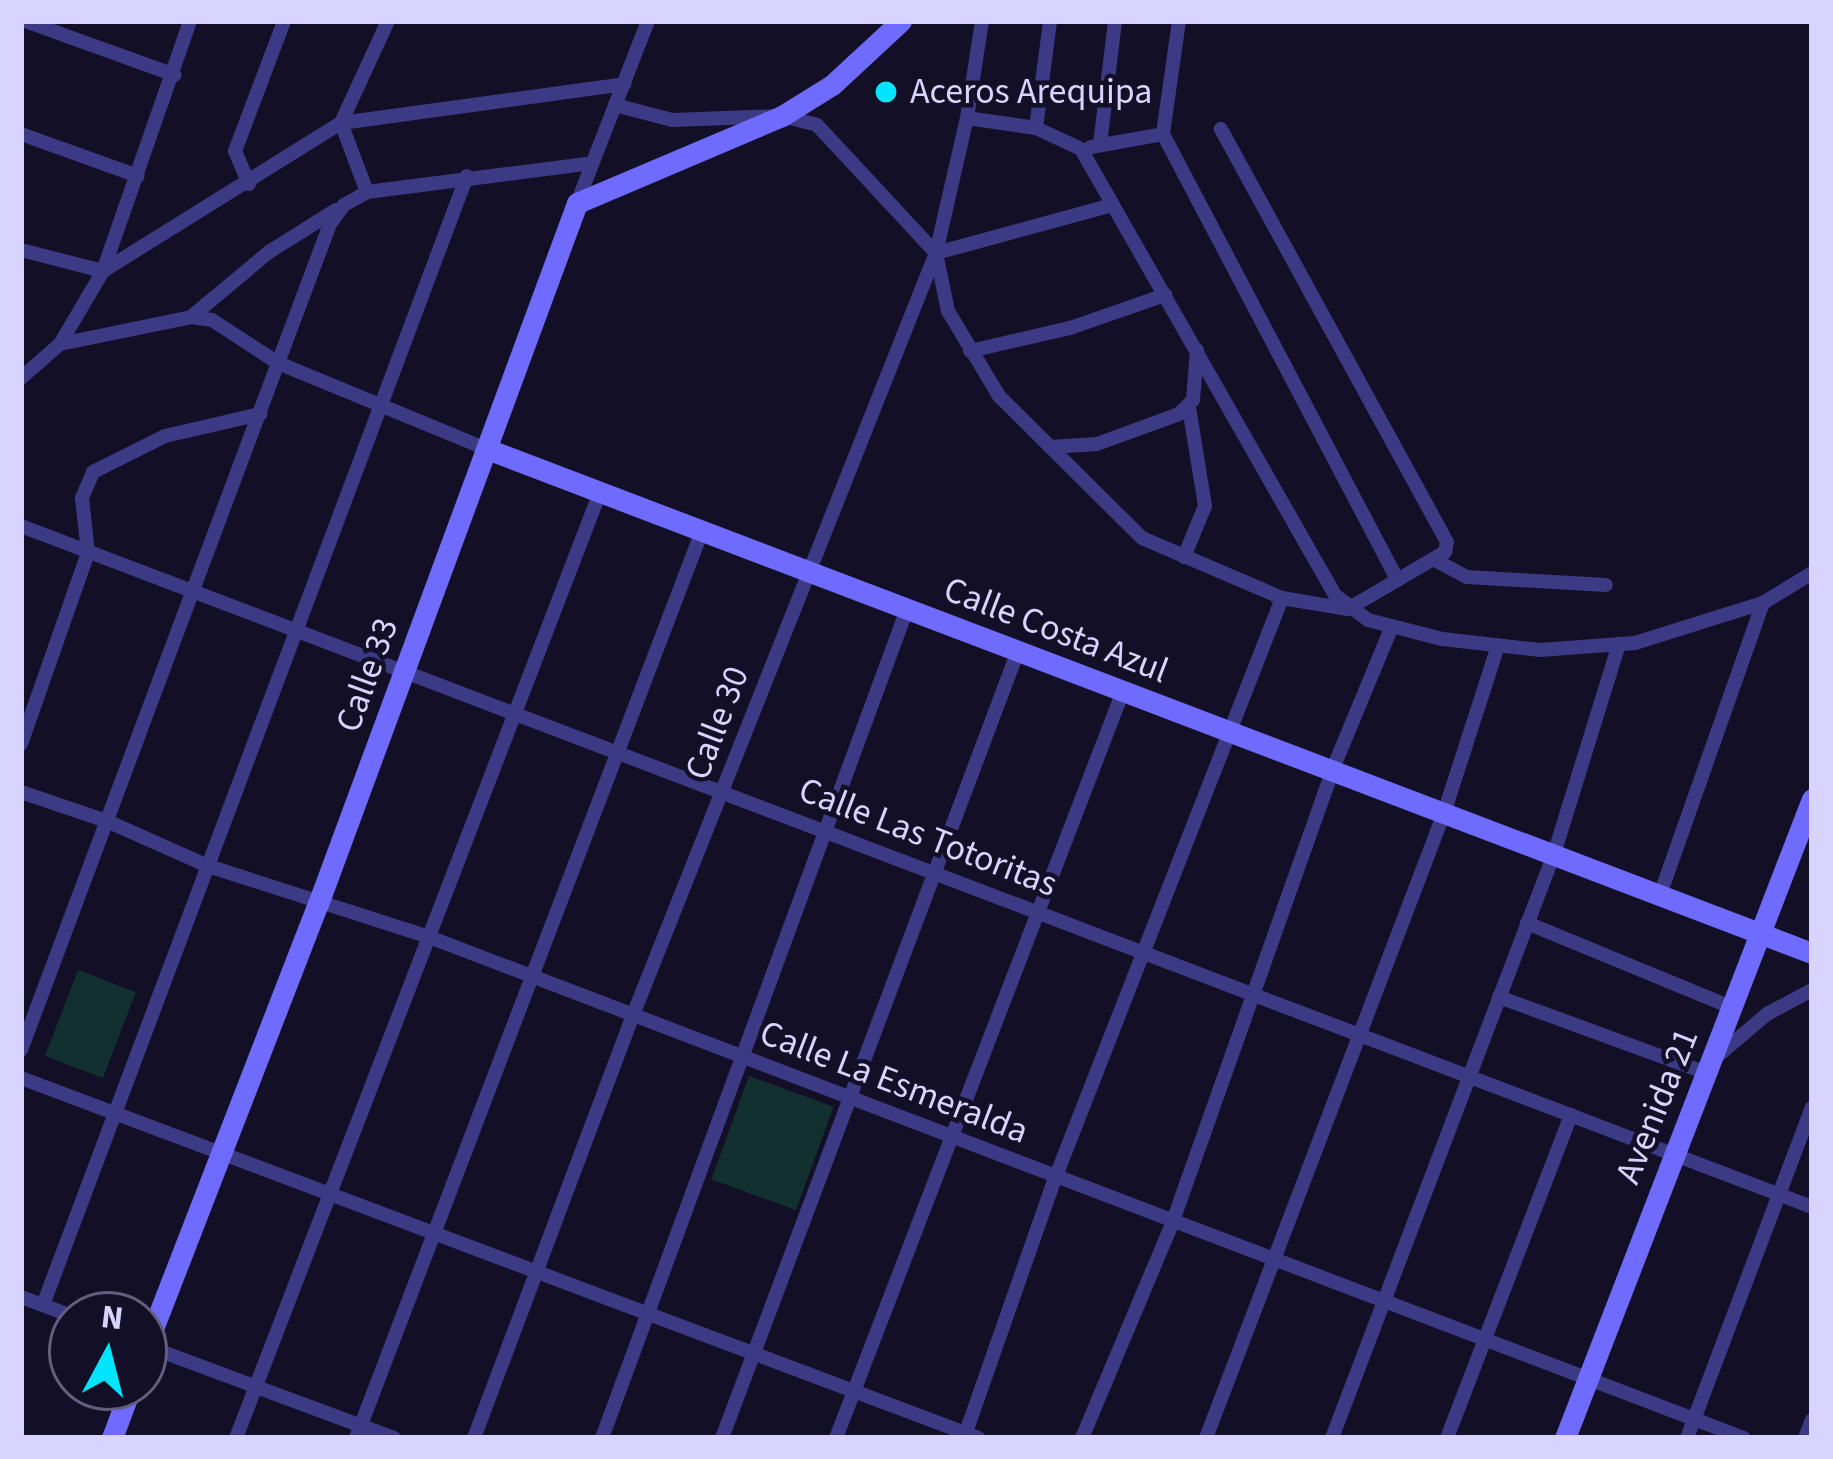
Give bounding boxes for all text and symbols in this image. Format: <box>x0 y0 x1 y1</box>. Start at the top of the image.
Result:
place label: Aceros Arequipa <box>910 70 1152 114</box>
marker: Aceros Arequipa <box>873 79 899 105</box>
street label: Calle Costa Azul <box>938 567 1174 693</box>
street label: Calle 33 <box>327 612 407 738</box>
street label: Calle 30 <box>676 660 758 786</box>
street label: Calle Las Totoritas <box>793 768 1063 906</box>
street label: Calle La Esmeralda <box>754 1011 1034 1153</box>
street label: Avenida 21 <box>1606 1022 1708 1190</box>
north arrow <box>48 1291 168 1411</box>
text: N <box>98 1293 126 1342</box>

